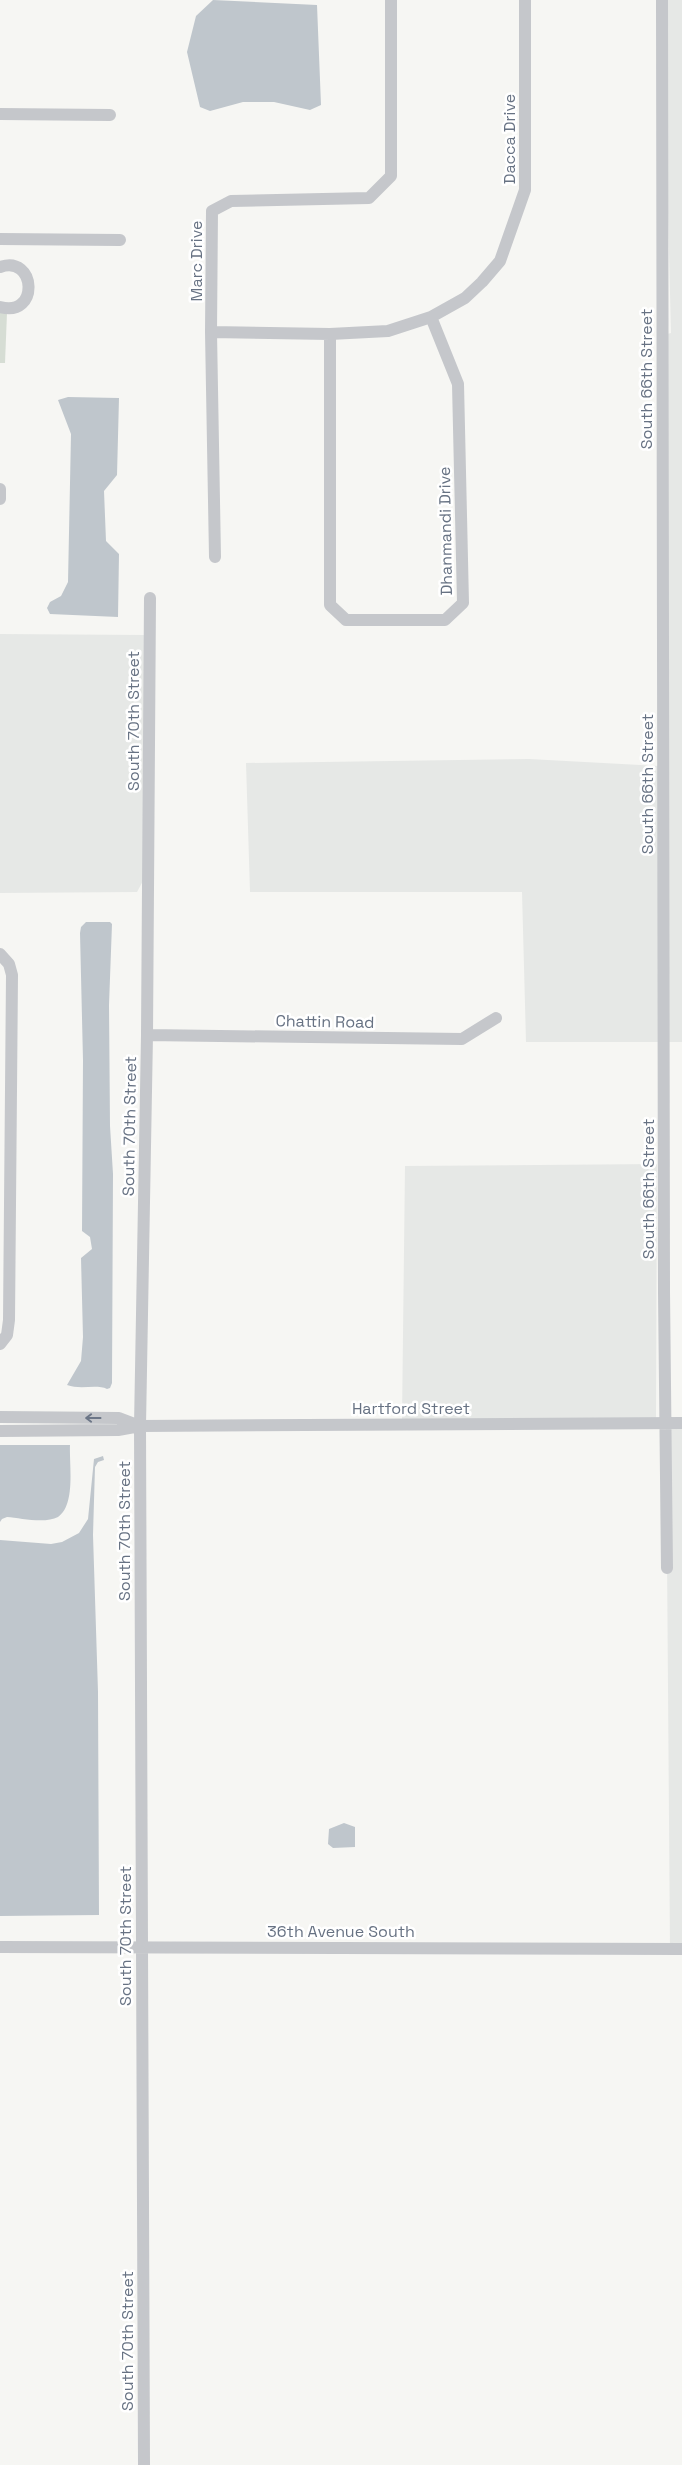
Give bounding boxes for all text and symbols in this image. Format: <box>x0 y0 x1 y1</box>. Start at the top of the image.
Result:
street label: Dacca Drive <box>499 94 520 184</box>
street label: Marc Drive <box>186 221 207 301</box>
street label: South 66th Street <box>636 309 657 449</box>
street label: Dhanmandi Drive <box>434 466 457 596</box>
street label: South 70th Street <box>123 651 144 791</box>
street label: South 66th Street <box>637 714 658 854</box>
street label: Chattin Road <box>275 1010 375 1033</box>
street label: South 70th Street <box>118 1056 141 1196</box>
street label: South 66th Street <box>638 1119 659 1259</box>
street label: Hartford Street <box>352 1398 470 1419</box>
one-way arrow <box>86 1413 102 1423</box>
street label: South 70th Street <box>114 1461 135 1601</box>
street label: South 70th Street <box>115 1866 136 2006</box>
street label: 36th Avenue South <box>267 1921 415 1942</box>
street label: South 70th Street <box>117 2271 138 2411</box>

